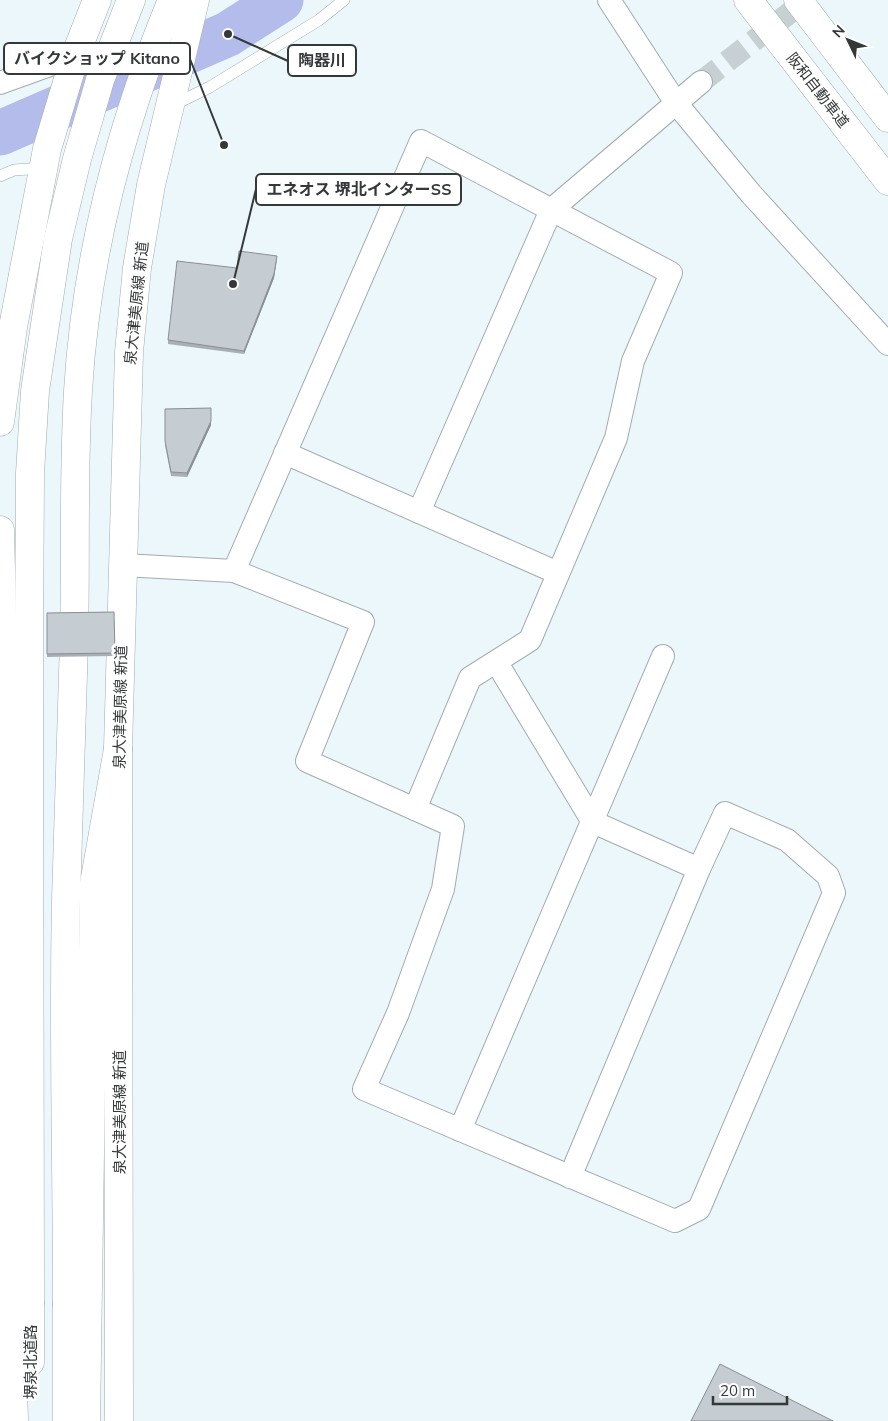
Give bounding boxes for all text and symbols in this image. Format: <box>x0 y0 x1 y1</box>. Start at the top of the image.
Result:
north arrow <box>823 15 873 65</box>
text: N <box>828 21 849 41</box>
callout: バイクショップ Kitano <box>4 43 190 74</box>
callout: 陶器川 <box>288 45 356 76</box>
text: バイクショップ Kitano <box>14 48 180 68</box>
street label: 阪和自動車道 <box>783 49 853 131</box>
text: 陶器川 <box>298 50 346 70</box>
callout: エネオス 堺北インターSS <box>256 174 461 205</box>
text: エネオス 堺北インターSS <box>266 179 452 199</box>
street label: 泉大津美原線 新道 <box>120 240 152 366</box>
street label: 泉大津美原線 新道 <box>109 645 131 769</box>
street label: 泉大津美原線 新道 <box>110 1050 129 1174</box>
street label: 堺泉北道路 <box>21 1324 40 1400</box>
scale bar <box>713 1374 787 1406</box>
text: 20 m <box>720 1381 755 1400</box>

